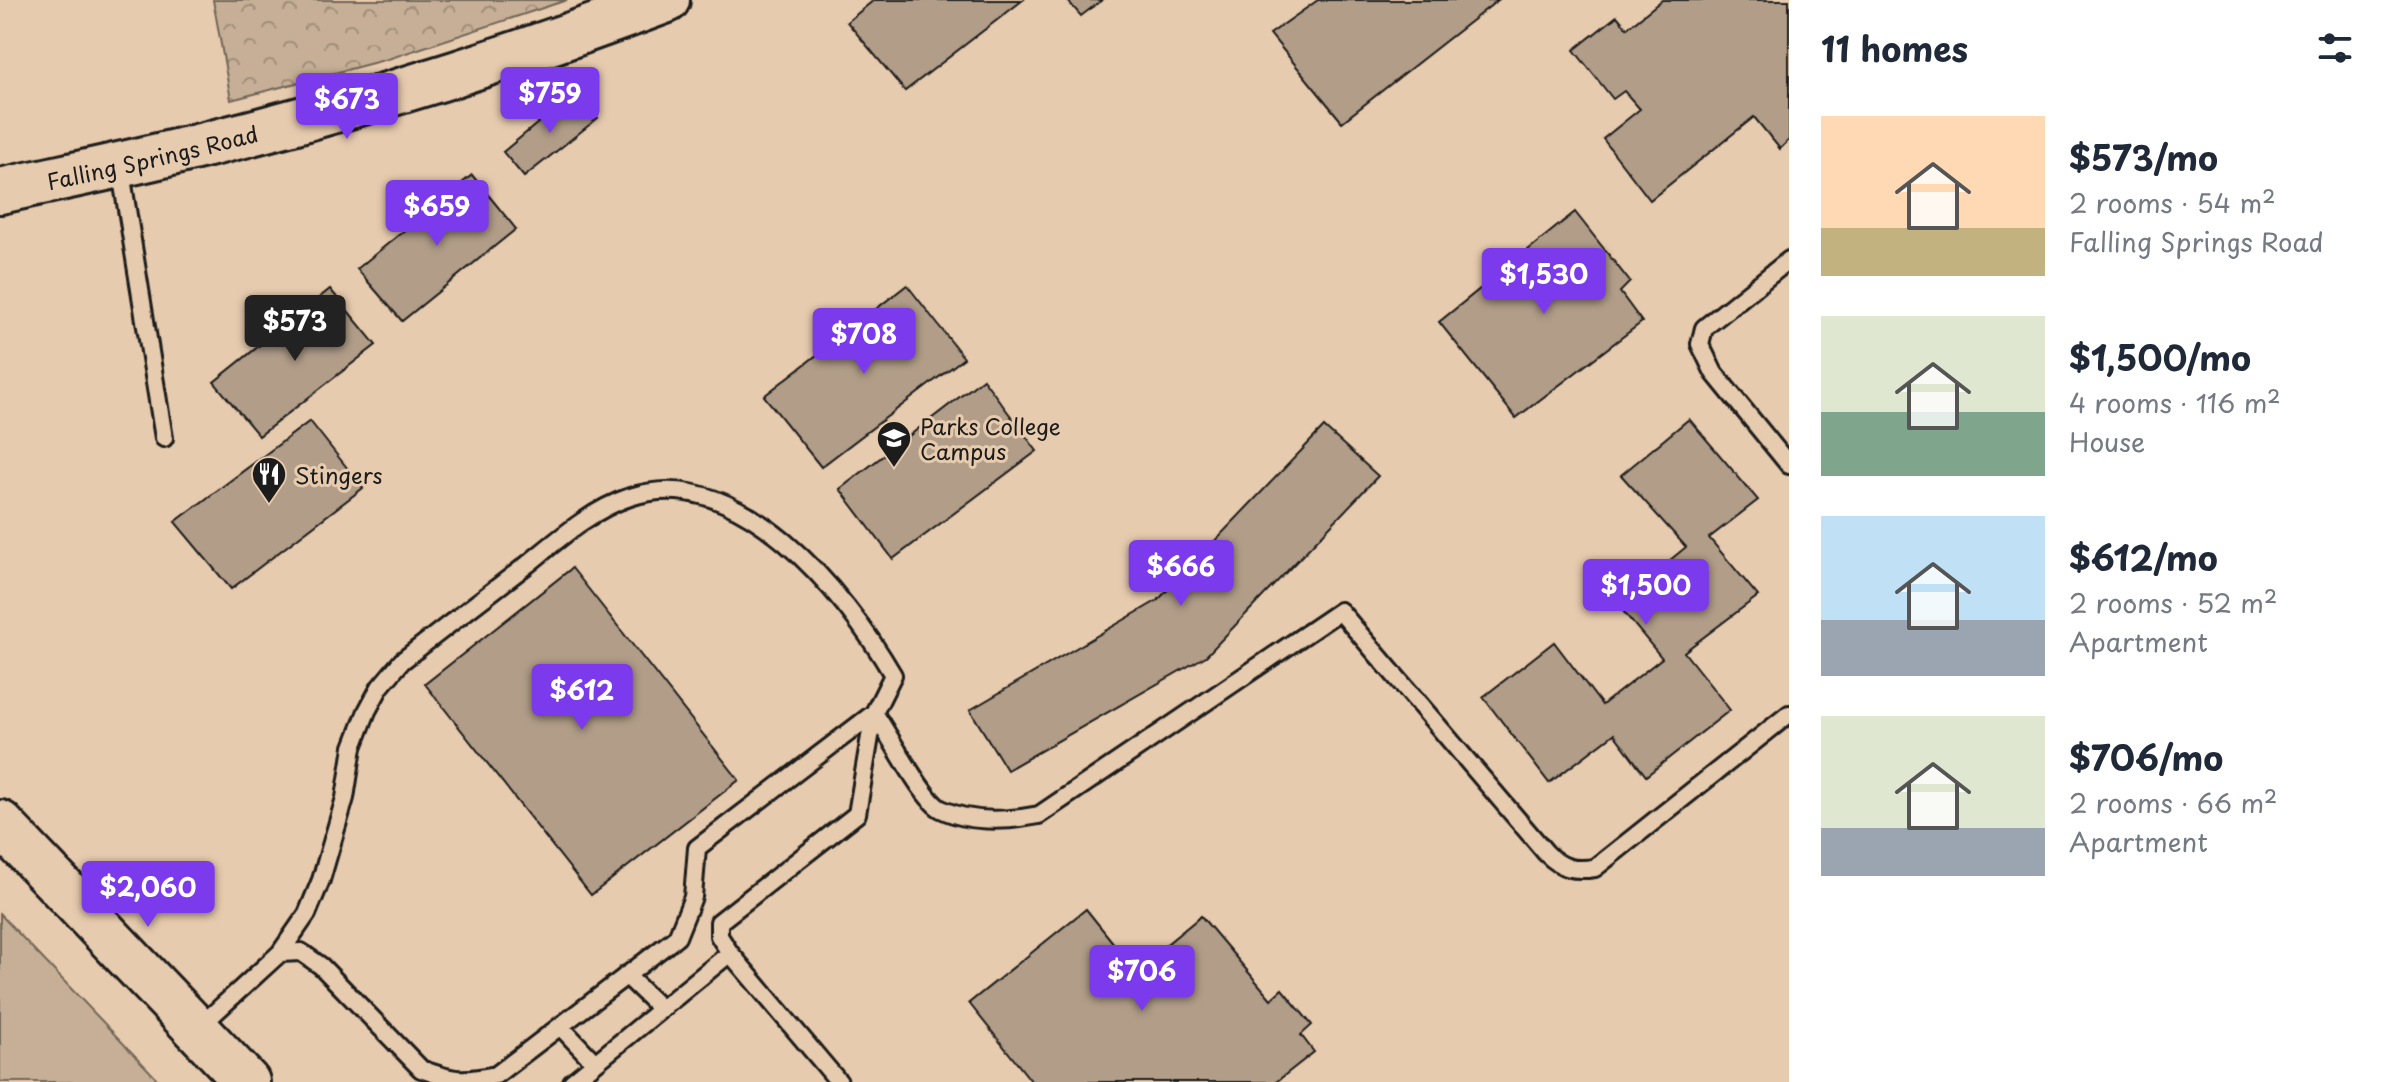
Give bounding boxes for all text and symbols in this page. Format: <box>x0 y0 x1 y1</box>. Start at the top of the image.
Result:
text: 11 homes <box>1821 22 1968 74</box>
icon: filters <box>2313 26 2357 70</box>
pin: $759 <box>503 67 597 135</box>
pin: $673 <box>300 73 394 141</box>
text: $759 <box>518 73 582 112</box>
text: $673 <box>314 79 380 118</box>
street label: Falling Springs Road <box>43 116 261 197</box>
text: $573/mo <box>2069 131 2218 183</box>
icon: home <box>1885 148 1981 244</box>
pin: $659 <box>390 180 484 248</box>
text: 2 rooms · 54 m² <box>2069 183 2276 222</box>
text: $659 <box>404 186 470 225</box>
text: Falling Springs Road <box>2069 222 2324 261</box>
pin: $1,530 <box>1479 248 1609 316</box>
text: $1,530 <box>1500 254 1588 293</box>
pin: $573 <box>248 295 342 363</box>
text: $573 <box>263 301 327 340</box>
pin: $708 <box>817 308 911 376</box>
text: $708 <box>831 314 897 353</box>
text: $1,500/mo <box>2069 331 2251 383</box>
icon: home <box>1885 348 1981 444</box>
text: 4 rooms · 116 m² <box>2069 383 2281 422</box>
place label: Parks College Campus <box>920 409 1061 467</box>
school or university icon: Parks College Campus <box>875 419 913 469</box>
text: House <box>2069 422 2145 461</box>
restaurant icon: Stingers <box>250 455 288 505</box>
place label: Stingers <box>295 458 383 491</box>
text: $612/mo <box>2069 531 2218 583</box>
pin: $666 <box>1134 540 1228 608</box>
text: $666 <box>1147 546 1215 585</box>
icon: home <box>1885 548 1981 644</box>
pin: $1,500 <box>1581 559 1711 627</box>
text: $1,500 <box>1601 565 1691 604</box>
text: 2 rooms · 52 m² <box>2069 583 2277 622</box>
text: Apartment <box>2069 622 2208 661</box>
pin: $612 <box>535 664 629 732</box>
text: $612 <box>550 670 614 709</box>
text: $706/mo <box>2069 731 2223 783</box>
icon: home <box>1885 748 1981 844</box>
text: 2 rooms · 66 m² <box>2069 783 2278 822</box>
text: Apartment <box>2069 822 2208 861</box>
pin: $2,060 <box>83 861 213 929</box>
text: $2,060 <box>100 867 196 906</box>
pin: $706 <box>1095 945 1189 1013</box>
text: $706 <box>1108 951 1176 990</box>

